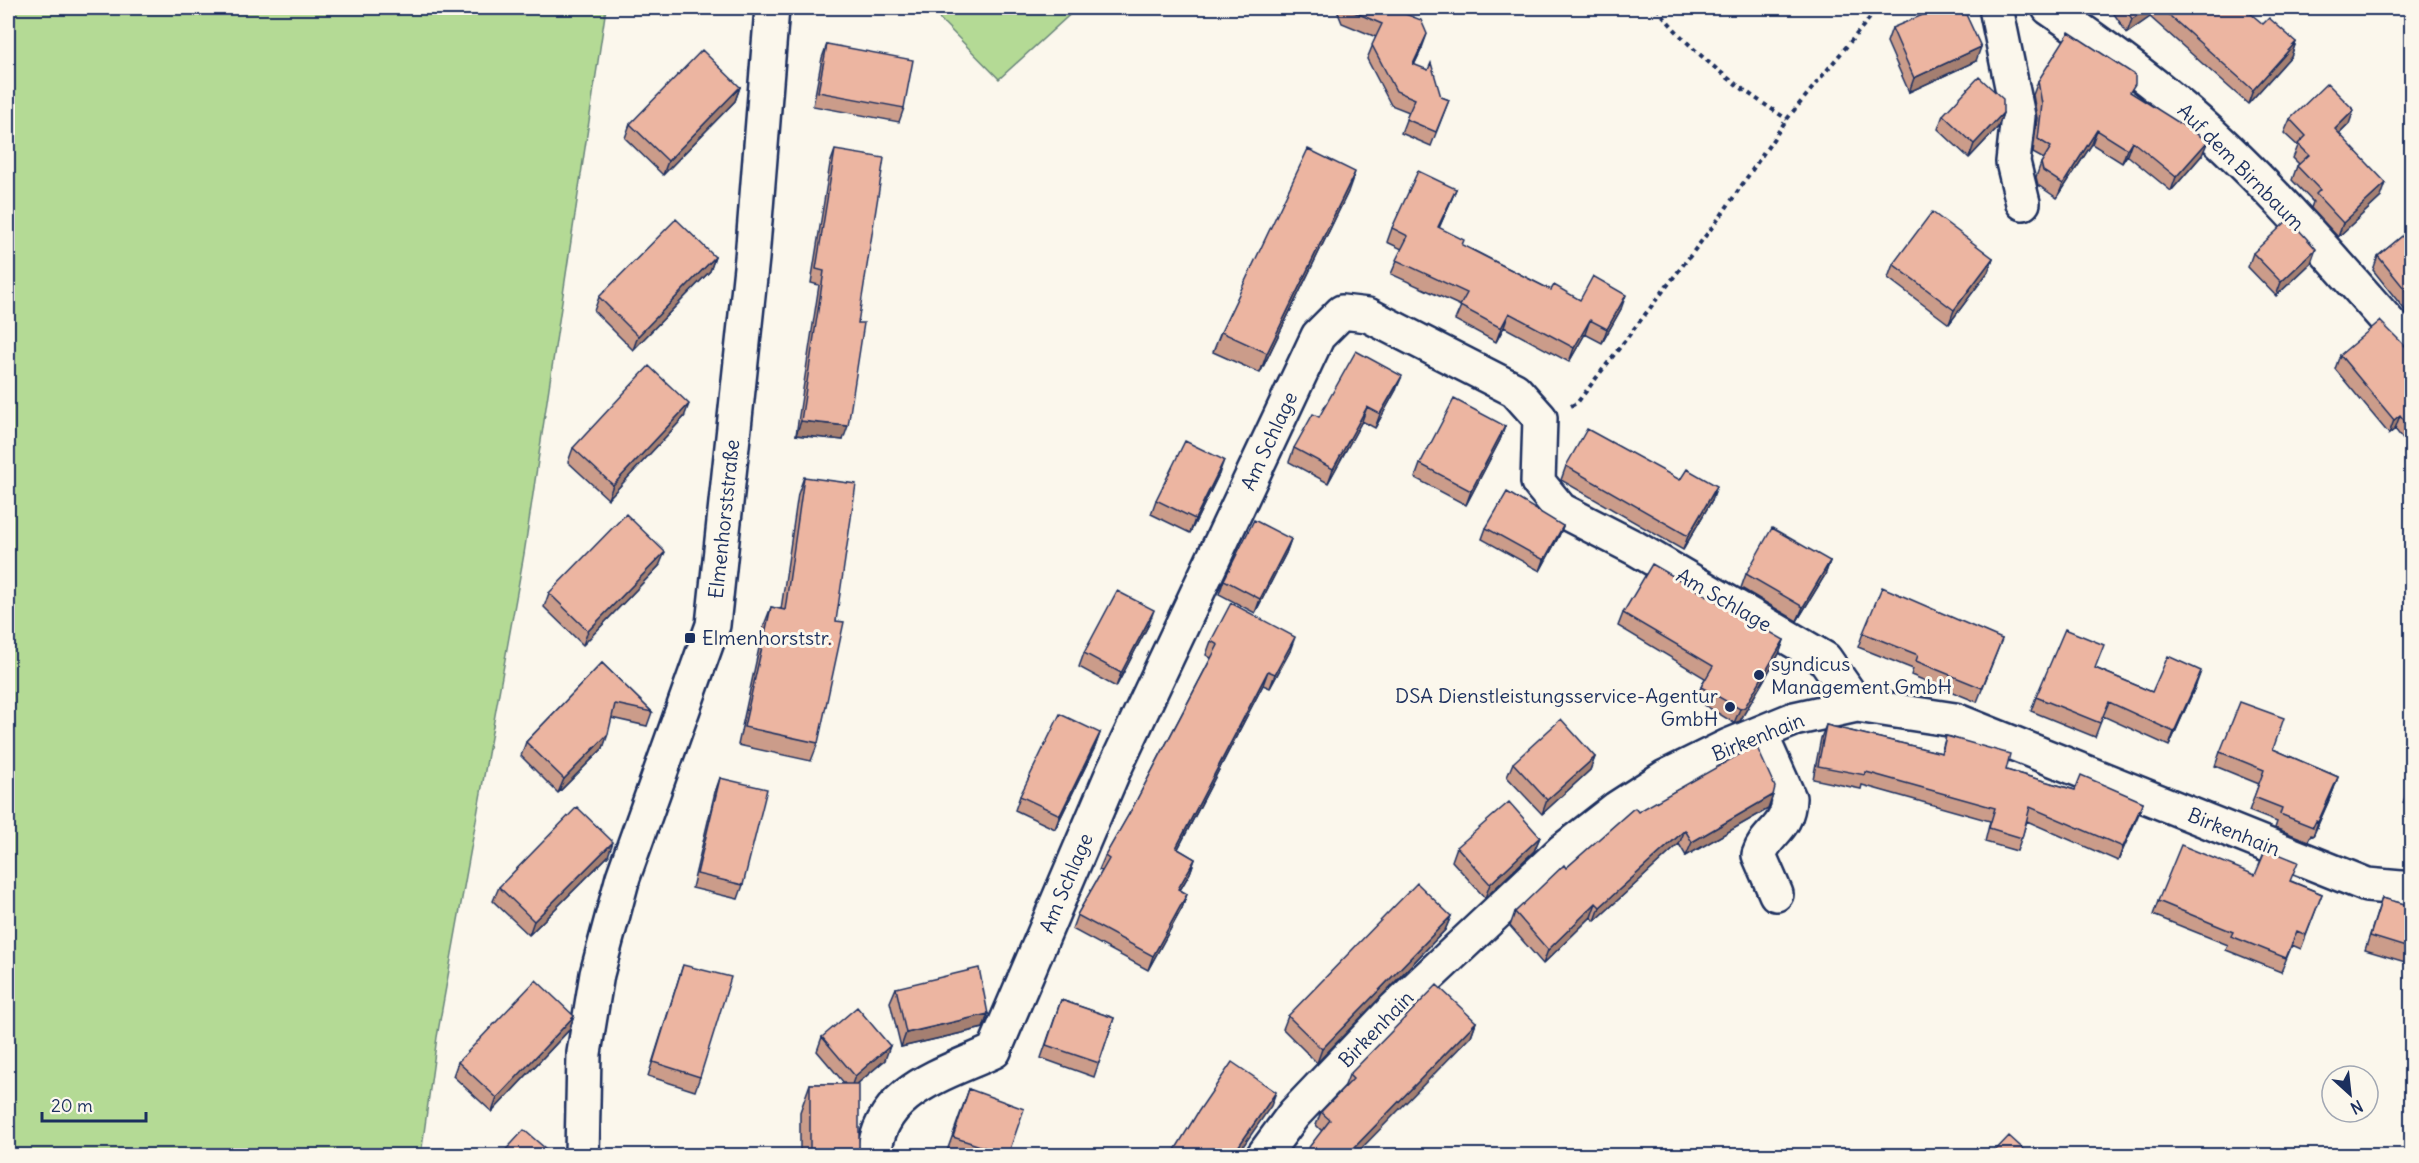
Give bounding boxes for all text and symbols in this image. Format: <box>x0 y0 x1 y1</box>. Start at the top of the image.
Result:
street label: Auf dem Birnbaum <box>2173 98 2310 235</box>
street label: Am Schlage <box>1235 388 1302 494</box>
street label: Elmenhorststraße <box>703 438 744 600</box>
street label: Am Schlage <box>1672 562 1776 637</box>
place label: Elmenhorststr. <box>702 625 832 650</box>
marker: Elmenhorststr. <box>683 631 697 645</box>
place label: syndicus Management GmbH <box>1771 651 1952 699</box>
marker: syndicus Management GmbH <box>1752 668 1766 682</box>
place label: DSA Dienstleistungsservice-Agentur GmbH <box>1395 683 1718 731</box>
marker: DSA Dienstleistungsservice-Agentur GmbH <box>1723 700 1737 714</box>
street label: Birkenhain <box>1708 707 1808 766</box>
street label: Birkenhain <box>2184 802 2284 861</box>
street label: Am Schlage <box>1033 829 1098 936</box>
street label: Birkenhain <box>1333 985 1418 1072</box>
north arrow <box>2320 1064 2380 1124</box>
scale bar <box>42 1085 146 1123</box>
text: 20 m <box>51 1094 93 1117</box>
text: N <box>2347 1096 2366 1119</box>

